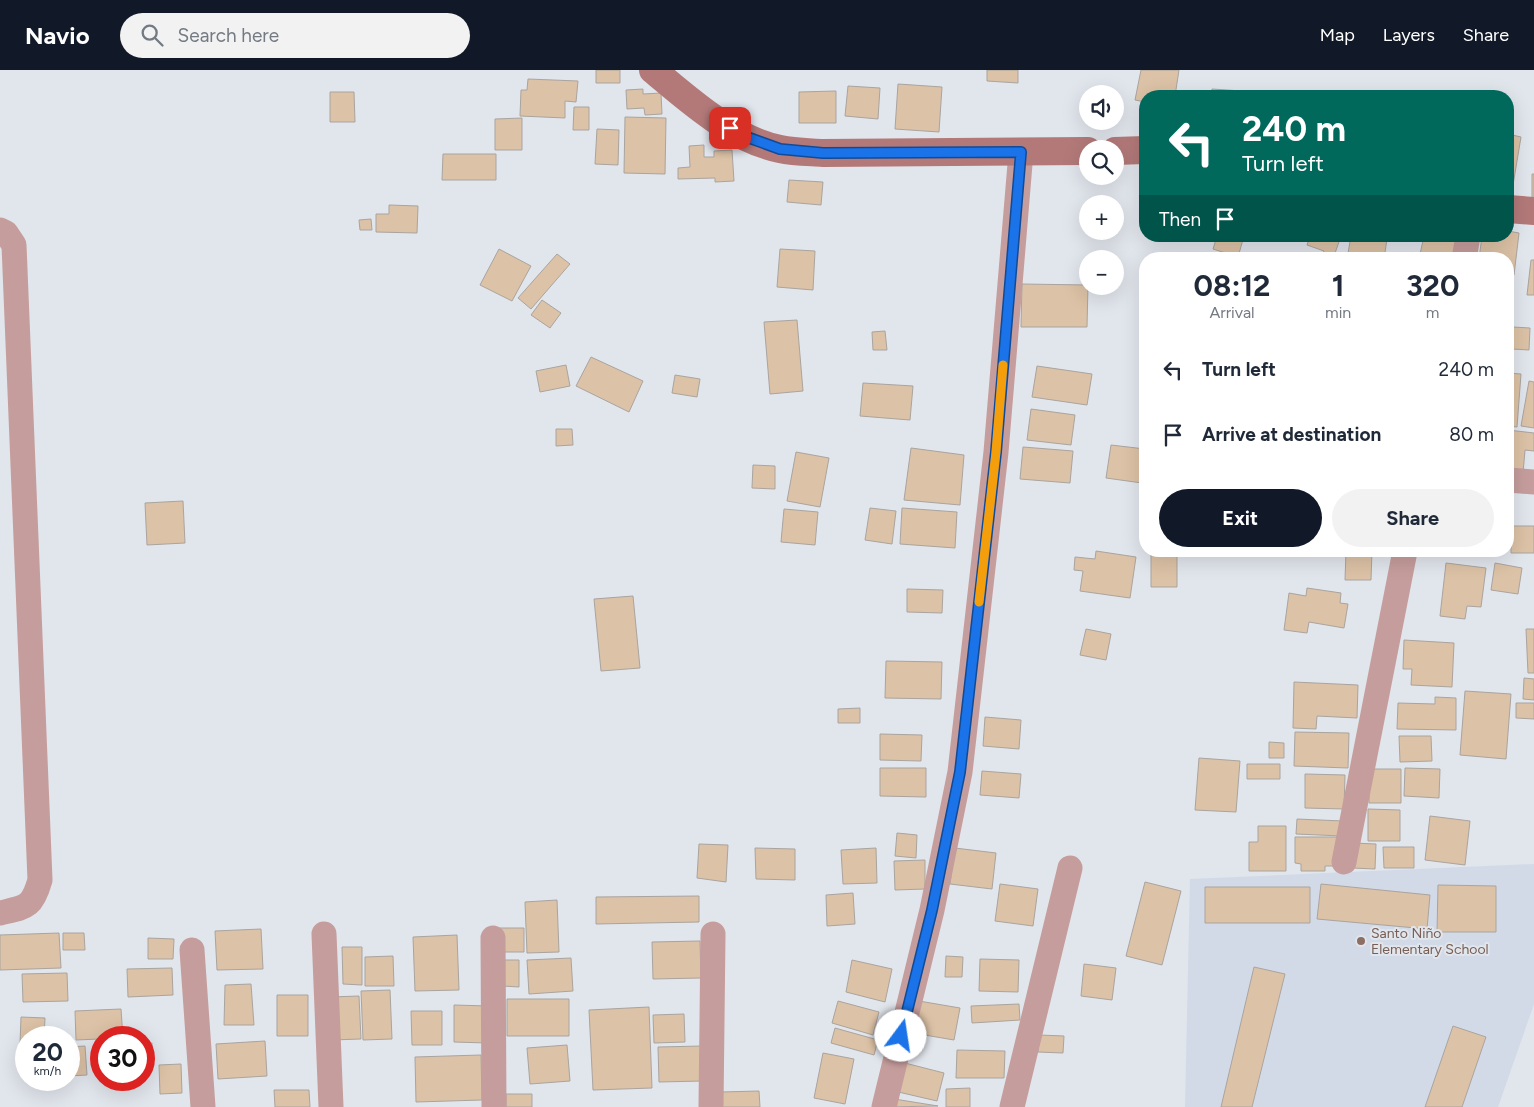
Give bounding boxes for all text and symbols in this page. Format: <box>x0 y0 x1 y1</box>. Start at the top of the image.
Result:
search box <box>120 13 470 58</box>
text: Navio <box>25 21 90 50</box>
icon: search <box>138 21 166 49</box>
text: Search here <box>178 24 279 47</box>
text: Map <box>1320 24 1355 46</box>
text: Layers <box>1383 24 1435 46</box>
text: Share <box>1463 24 1509 46</box>
map controls <box>1079 85 1124 295</box>
button: sound <box>1079 85 1124 130</box>
pin <box>709 107 751 149</box>
text: 240 m <box>1242 108 1346 150</box>
icon: left <box>1159 110 1224 175</box>
icon: arrive <box>716 114 744 142</box>
button: search <box>1079 140 1124 185</box>
text: Turn left <box>1242 150 1324 177</box>
button: + <box>1079 195 1124 240</box>
icon: arrive <box>1211 205 1239 233</box>
text: Then <box>1159 208 1201 231</box>
button: − <box>1079 250 1124 295</box>
text: 08:12 <box>1194 267 1270 304</box>
text: 1 <box>1332 267 1345 304</box>
text: 320 <box>1406 267 1459 304</box>
text: Arrival <box>1209 303 1255 322</box>
text: min <box>1325 303 1351 322</box>
text: m <box>1426 303 1439 322</box>
icon: left <box>1159 356 1187 384</box>
text: Turn left <box>1202 358 1276 381</box>
text: 240 m <box>1439 358 1494 381</box>
icon: arrive <box>1159 421 1187 449</box>
text: Arrive at destination <box>1202 423 1381 446</box>
text: 80 m <box>1449 423 1494 446</box>
button: Exit <box>1159 489 1322 547</box>
button: Share <box>1332 489 1494 547</box>
place label: Santo Niño Elementary School <box>1371 925 1489 958</box>
marker: Santo Niño Elementary School <box>1355 935 1367 947</box>
position arrow <box>874 1009 926 1061</box>
speed limit sign: 30 <box>90 1026 155 1091</box>
text: 20 <box>32 1037 63 1067</box>
text: km/h <box>34 1064 61 1078</box>

